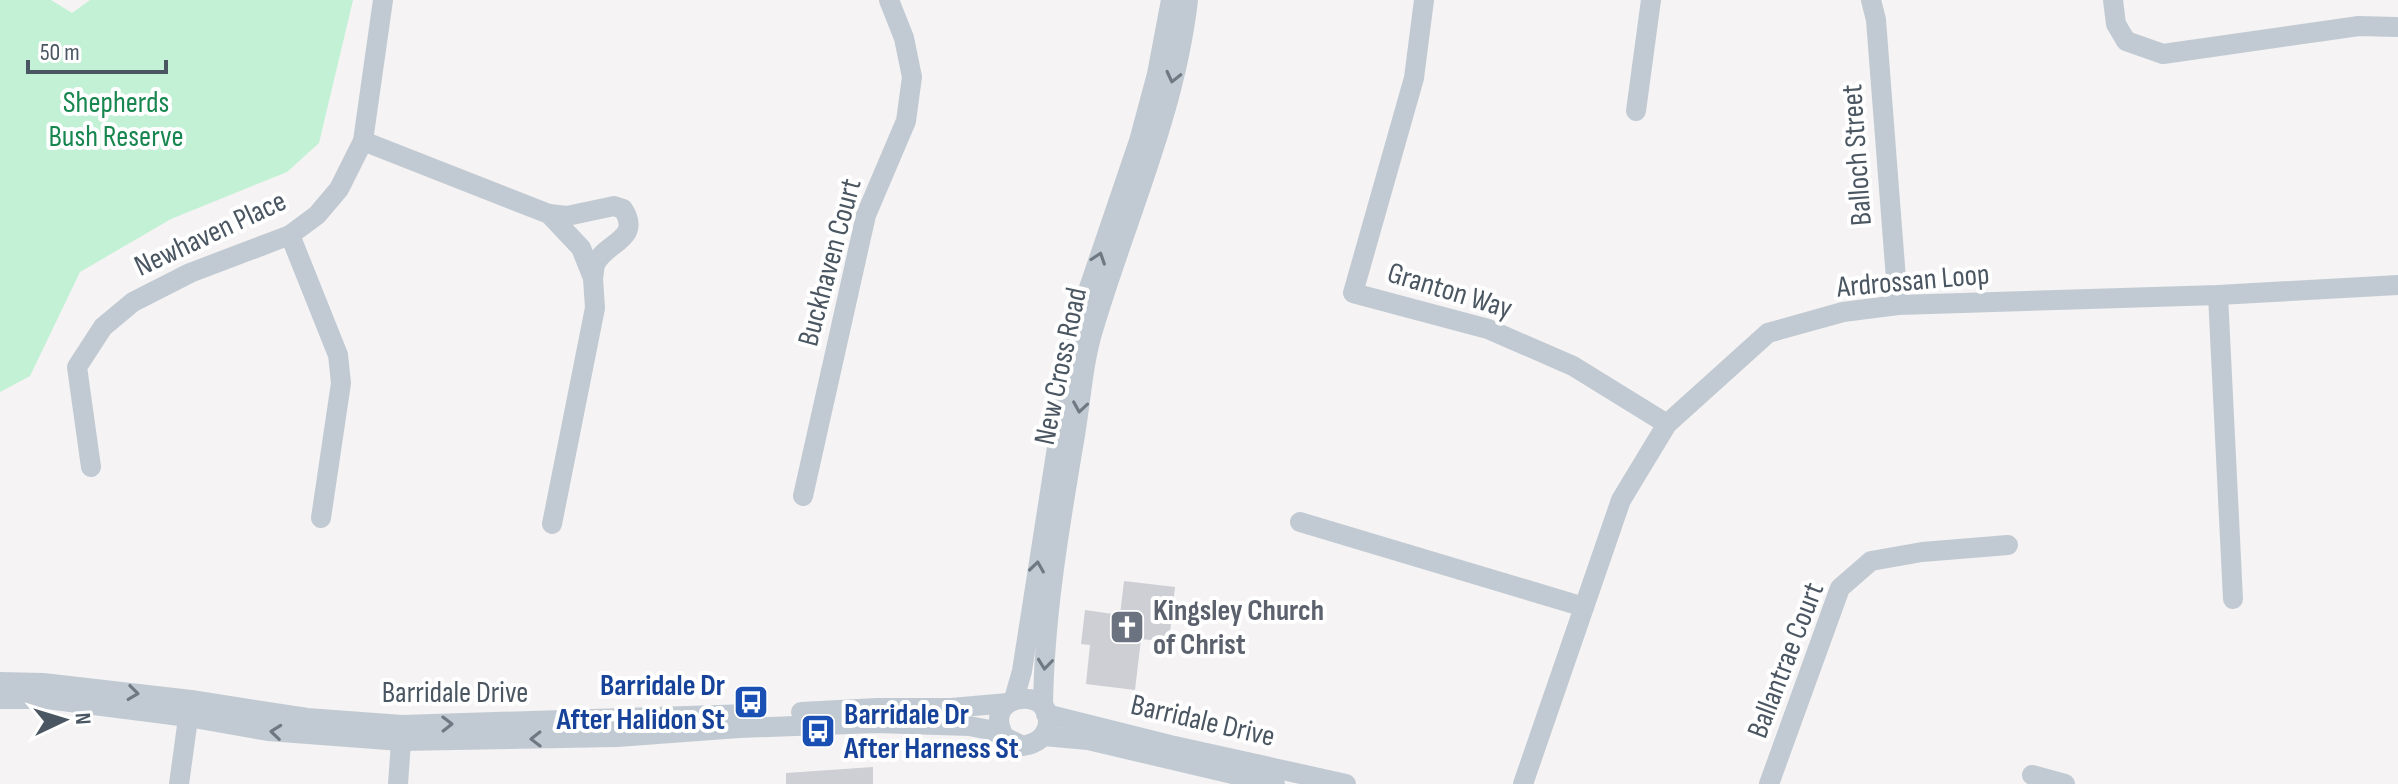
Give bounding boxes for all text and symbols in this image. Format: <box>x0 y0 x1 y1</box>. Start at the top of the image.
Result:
scale bar <box>28 24 166 74</box>
text: 50 m <box>40 38 80 67</box>
one-way arrow <box>1165 69 1182 83</box>
street label: Balloch Street <box>1834 83 1880 227</box>
park label: Shepherds Bush Reserve <box>49 85 183 155</box>
street label: Buckhaven Court <box>790 175 870 350</box>
street label: Newhaven Place <box>129 183 292 285</box>
one-way arrow <box>1090 252 1106 266</box>
street label: Granton Way <box>1383 255 1517 327</box>
street label: Ardrossan Loop <box>1834 256 1991 306</box>
street label: New Cross Road <box>1027 284 1095 448</box>
one-way arrow <box>1072 400 1089 414</box>
one-way arrow <box>1028 560 1045 574</box>
street label: Ballantrae Court <box>1740 577 1832 743</box>
place label: Kingsley Church of Christ <box>1153 593 1324 663</box>
church icon: Kingsley Church of Christ <box>1108 608 1146 646</box>
one-way arrow <box>1036 658 1053 671</box>
place label: Barridale Dr After Halidon St <box>555 668 725 738</box>
street label: Barridale Drive <box>382 675 528 711</box>
north arrow <box>24 680 104 760</box>
bus stop icon: Barridale Dr After Halidon St <box>732 683 770 721</box>
one-way arrow <box>127 684 140 701</box>
street label: Barridale Drive <box>1127 687 1278 755</box>
place label: Barridale Dr After Harness St <box>843 697 1019 767</box>
text: N <box>69 712 96 726</box>
bus stop icon: Barridale Dr After Harness St <box>799 712 837 750</box>
one-way arrow <box>441 716 454 733</box>
one-way arrow <box>269 723 282 740</box>
one-way arrow <box>529 730 542 747</box>

